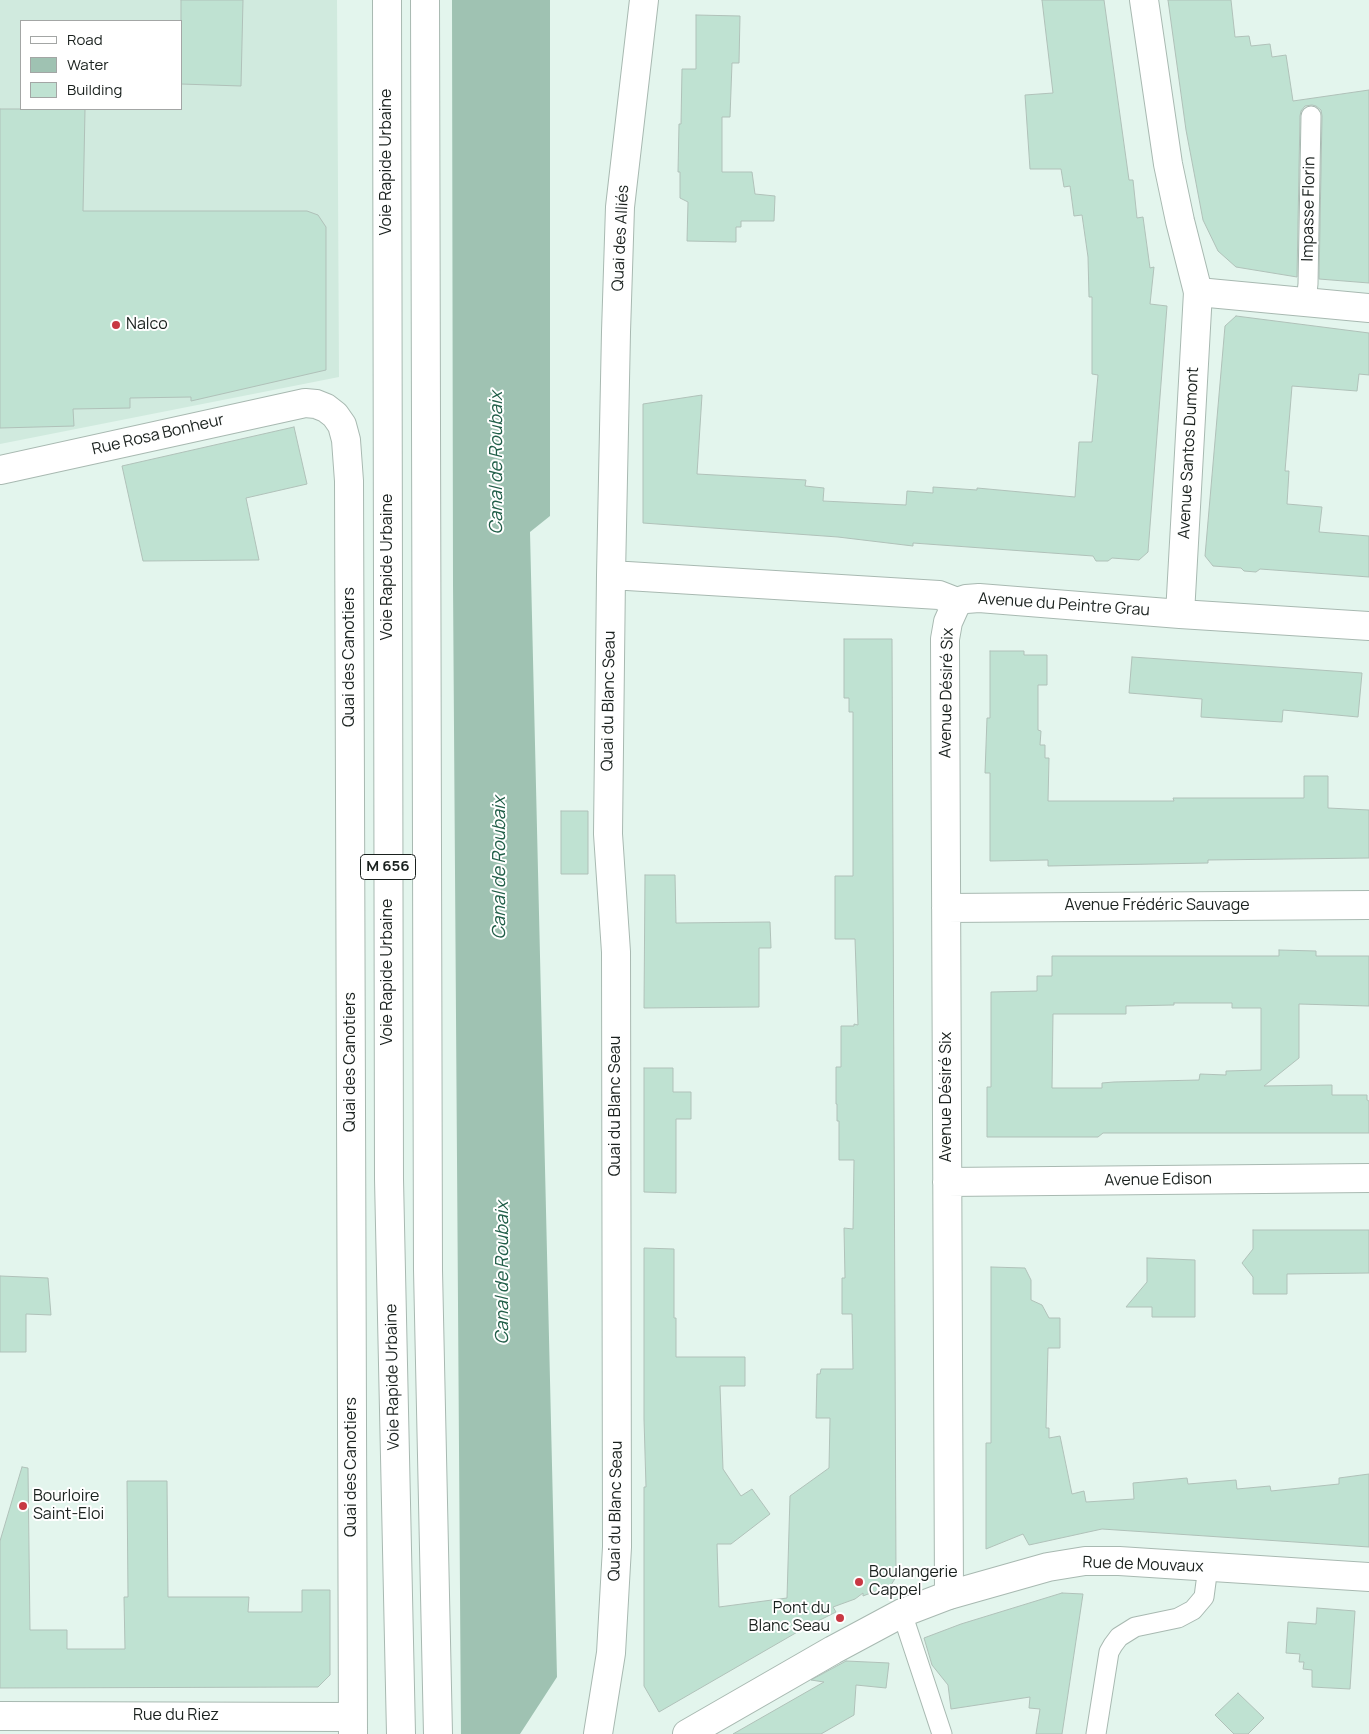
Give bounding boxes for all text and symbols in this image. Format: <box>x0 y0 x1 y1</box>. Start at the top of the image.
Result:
legend <box>20 20 182 110</box>
text: Road <box>67 29 103 50</box>
text: Water <box>67 54 109 75</box>
text: Building <box>67 79 122 100</box>
street label: Voie Rapide Urbaine <box>377 89 397 235</box>
street label: Impasse Florin <box>1298 156 1320 262</box>
street label: Quai des Alliés <box>609 184 633 292</box>
place label: Nalco <box>126 315 168 335</box>
marker: Nalco <box>110 319 122 331</box>
street label: Avenue Santos Dumont <box>1175 366 1203 540</box>
water label: Canal de Roubaix <box>486 391 508 535</box>
street label: Rue Rosa Bonheur <box>90 410 226 460</box>
street label: Voie Rapide Urbaine <box>378 494 398 640</box>
street label: Quai des Canotiers <box>340 587 360 727</box>
street label: Avenue du Peintre Grau <box>978 589 1150 621</box>
street label: Avenue Désiré Six <box>936 628 958 758</box>
street label: Quai du Blanc Seau <box>598 631 620 771</box>
water label: Canal de Roubaix <box>489 796 511 940</box>
road number: M 656 <box>360 854 416 880</box>
street label: Avenue Frédéric Sauvage <box>1064 896 1250 916</box>
street label: Voie Rapide Urbaine <box>378 899 398 1045</box>
street label: Quai des Canotiers <box>341 992 361 1132</box>
street label: Avenue Désiré Six <box>937 1032 957 1162</box>
street label: Quai du Blanc Seau <box>606 1036 626 1176</box>
street label: Avenue Edison <box>1104 1169 1212 1191</box>
water label: Canal de Roubaix <box>492 1201 514 1345</box>
street label: Voie Rapide Urbaine <box>382 1304 404 1450</box>
street label: Quai des Canotiers <box>342 1397 362 1537</box>
street label: Quai du Blanc Seau <box>605 1441 627 1581</box>
place label: Bourloire Saint-Eloi <box>33 1487 104 1525</box>
marker: Bourloire Saint-Eloi <box>17 1500 29 1512</box>
street label: Rue de Mouvaux <box>1082 1553 1204 1577</box>
place label: Boulangerie Cappel <box>869 1563 958 1601</box>
marker: Boulangerie Cappel <box>853 1576 865 1588</box>
place label: Pont du Blanc Seau <box>749 1599 830 1637</box>
marker: Pont du Blanc Seau <box>834 1612 846 1624</box>
street label: Rue du Riez <box>133 1706 219 1726</box>

